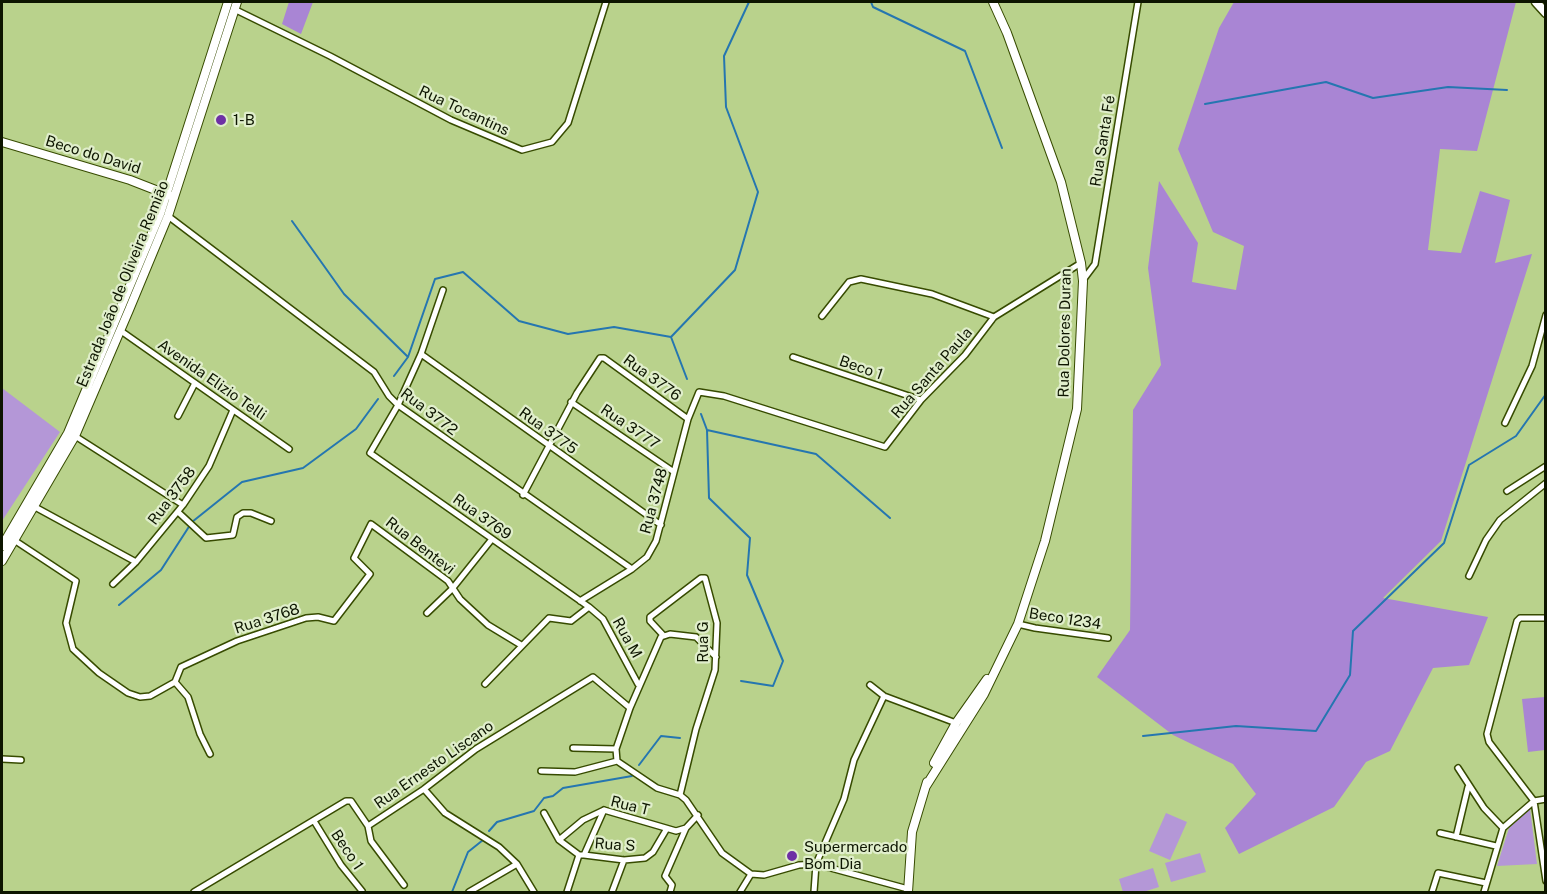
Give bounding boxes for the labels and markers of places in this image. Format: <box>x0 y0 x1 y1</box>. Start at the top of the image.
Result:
place label: 1-B <box>233 111 255 129</box>
marker: 1-B <box>214 113 228 127</box>
place label: Supermercado Bom Dia <box>804 838 907 873</box>
marker: Supermercado Bom Dia <box>785 849 799 863</box>

